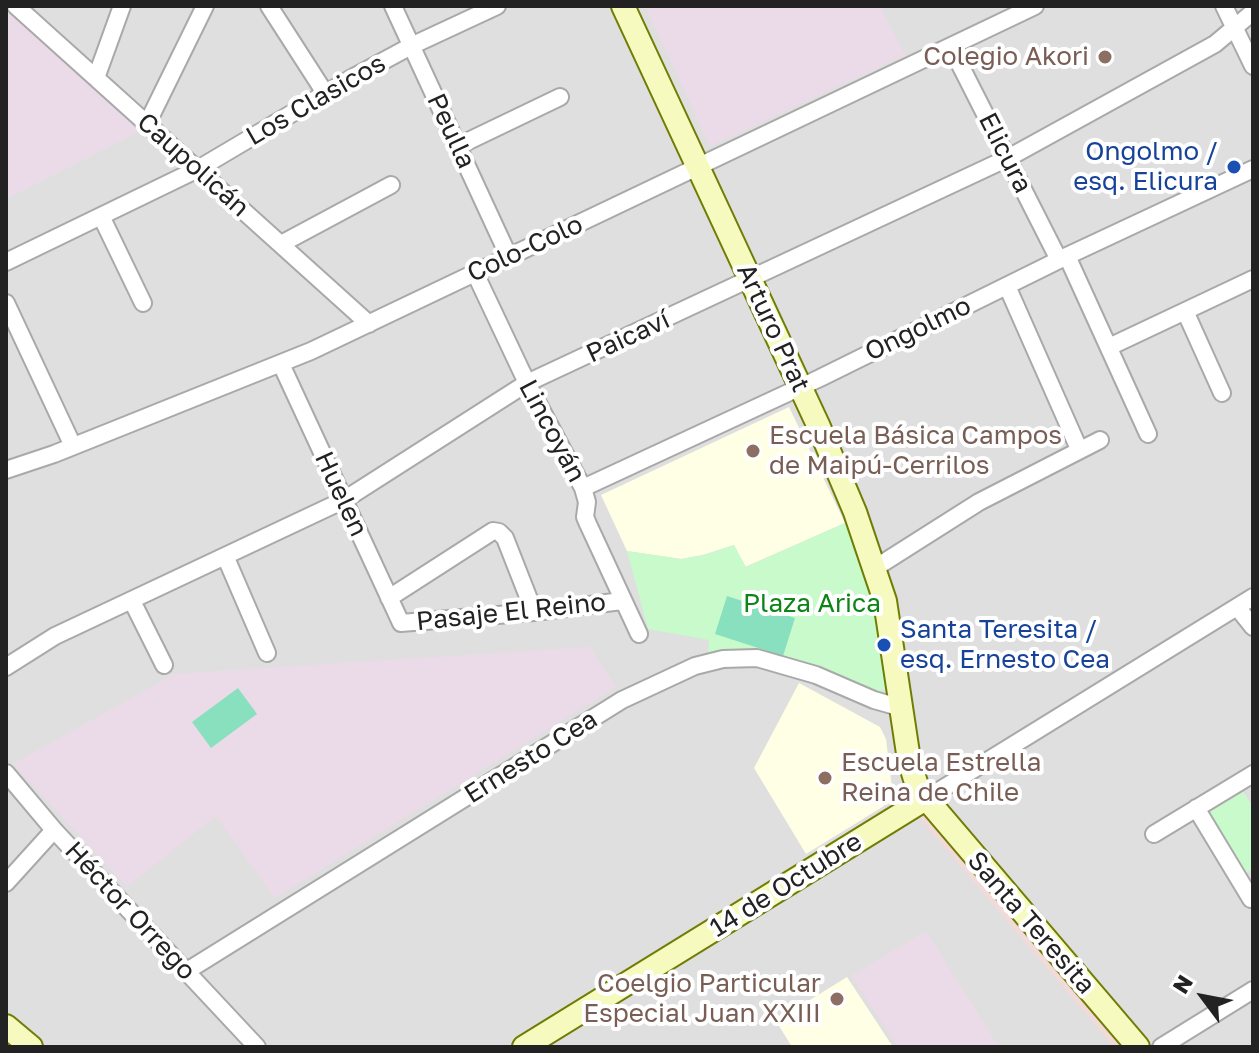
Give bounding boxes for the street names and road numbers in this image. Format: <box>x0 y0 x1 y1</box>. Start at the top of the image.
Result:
street label: Los Clasicos <box>241 48 391 152</box>
street label: Peulla <box>420 89 482 173</box>
street label: Caupolicán <box>131 107 255 223</box>
street label: Elicura <box>972 108 1038 198</box>
street label: Colo-Colo <box>462 209 588 289</box>
street label: Arturo Prat <box>730 259 816 397</box>
street label: Ongolmo <box>860 290 976 368</box>
street label: Paicaví <box>581 304 675 370</box>
street label: Lincoyán <box>512 374 592 488</box>
street label: Huelen <box>308 447 374 541</box>
street label: Pasaje El Reino <box>415 587 607 637</box>
street label: Ernesto Cea <box>459 704 603 810</box>
street label: 14 de Octubre <box>704 826 868 944</box>
street label: Héctor Orrego <box>58 835 202 987</box>
street label: Santa Teresita <box>961 845 1101 1001</box>

